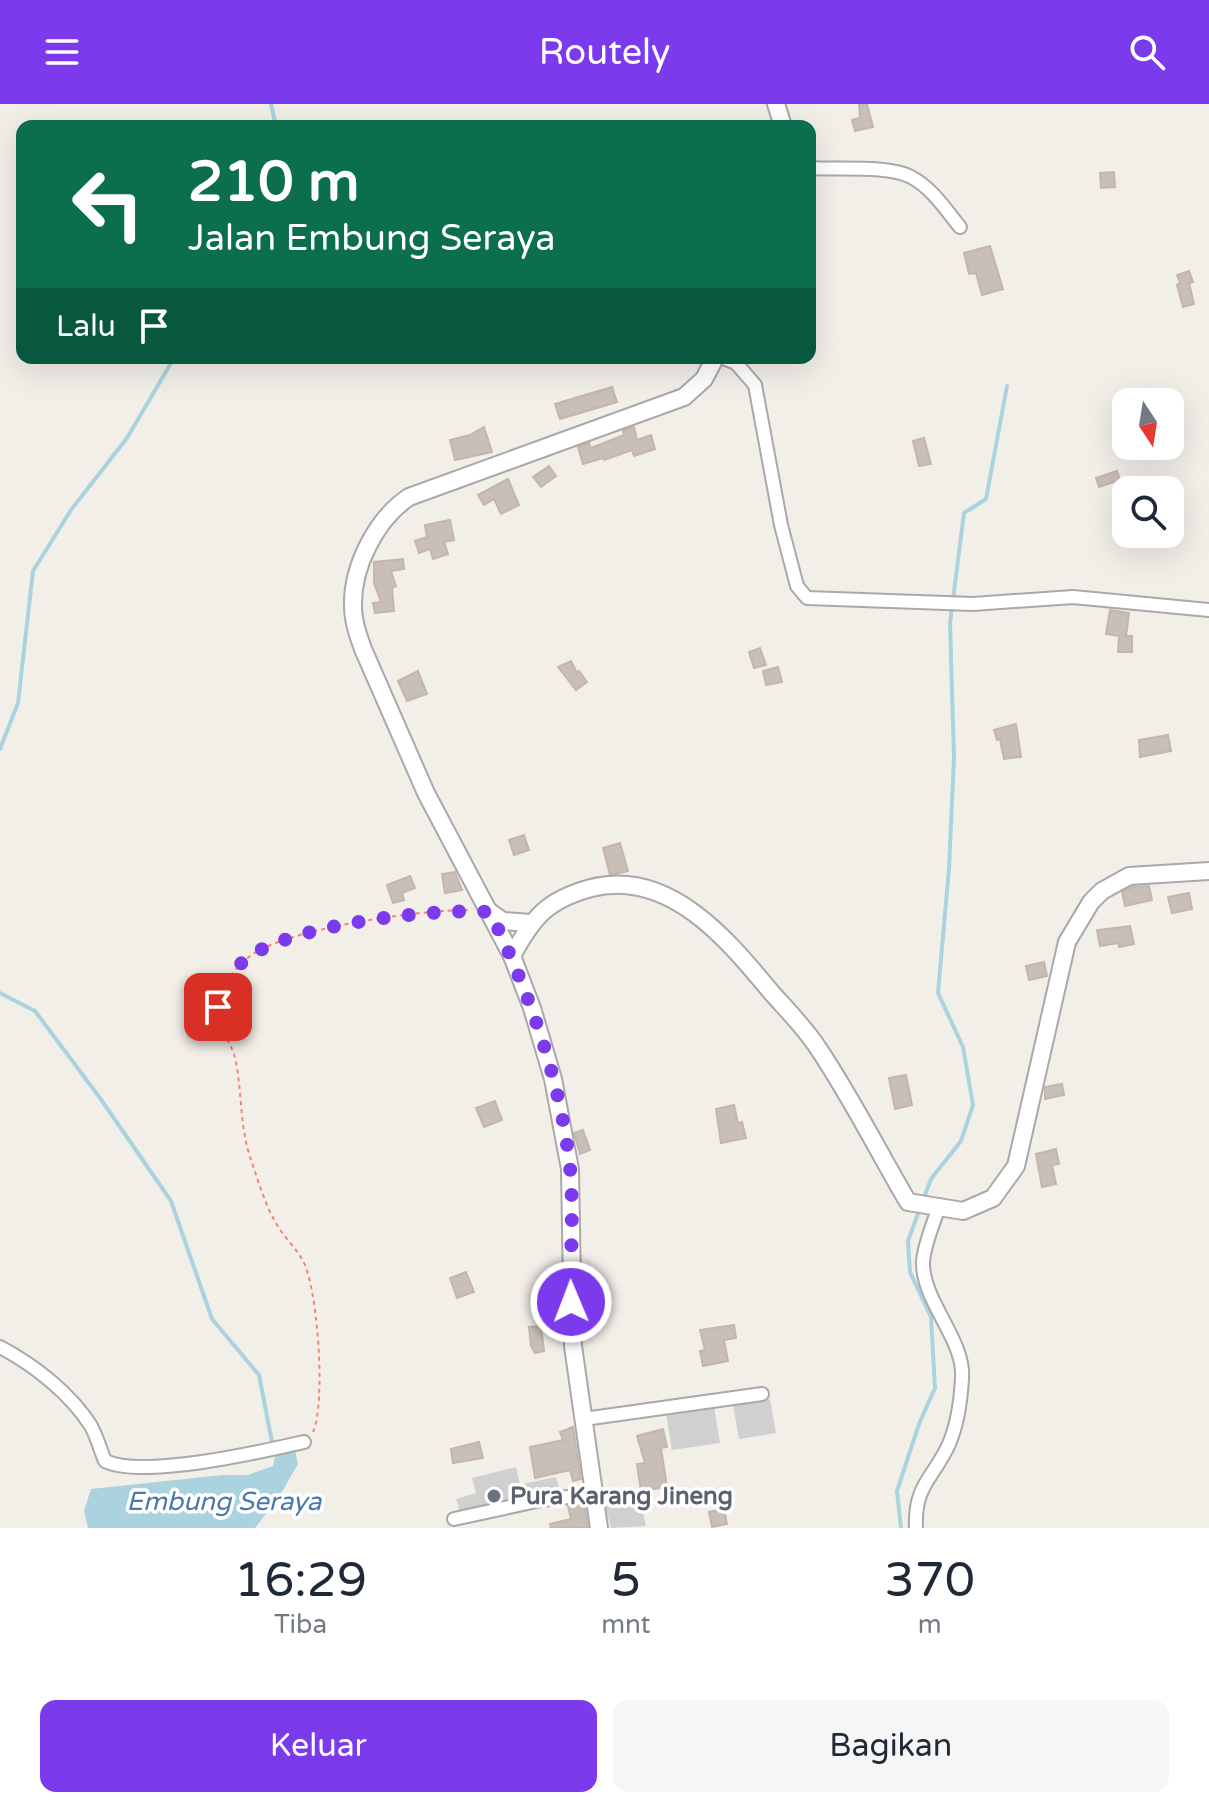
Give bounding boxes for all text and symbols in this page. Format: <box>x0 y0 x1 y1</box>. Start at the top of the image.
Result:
icon: menu <box>40 30 84 74</box>
icon: search <box>1125 30 1169 74</box>
text: Routely <box>539 31 670 74</box>
text: 210 m <box>188 149 359 216</box>
icon: left <box>56 152 160 256</box>
text: Jalan Embung Seraya <box>188 217 556 260</box>
icon: arrive <box>132 304 176 348</box>
text: Lalu <box>56 308 116 345</box>
north arrow <box>1112 388 1184 460</box>
map controls <box>1112 388 1184 548</box>
button: search <box>1112 476 1184 548</box>
pin <box>184 973 252 1041</box>
icon: arrive <box>196 985 240 1029</box>
position arrow <box>529 1260 613 1344</box>
place label: Pura Karang Jineng <box>510 1482 733 1511</box>
water label: Embung Seraya <box>126 1486 323 1517</box>
marker: Pura Karang Jineng <box>485 1487 503 1505</box>
text: 16:29 <box>234 1552 367 1610</box>
text: 5 <box>611 1552 641 1610</box>
text: 370 <box>884 1552 975 1610</box>
text: Tiba <box>274 1609 327 1640</box>
text: mnt <box>601 1609 650 1640</box>
text: m <box>918 1609 942 1640</box>
button: Keluar <box>40 1700 597 1792</box>
button: Bagikan <box>613 1700 1169 1792</box>

